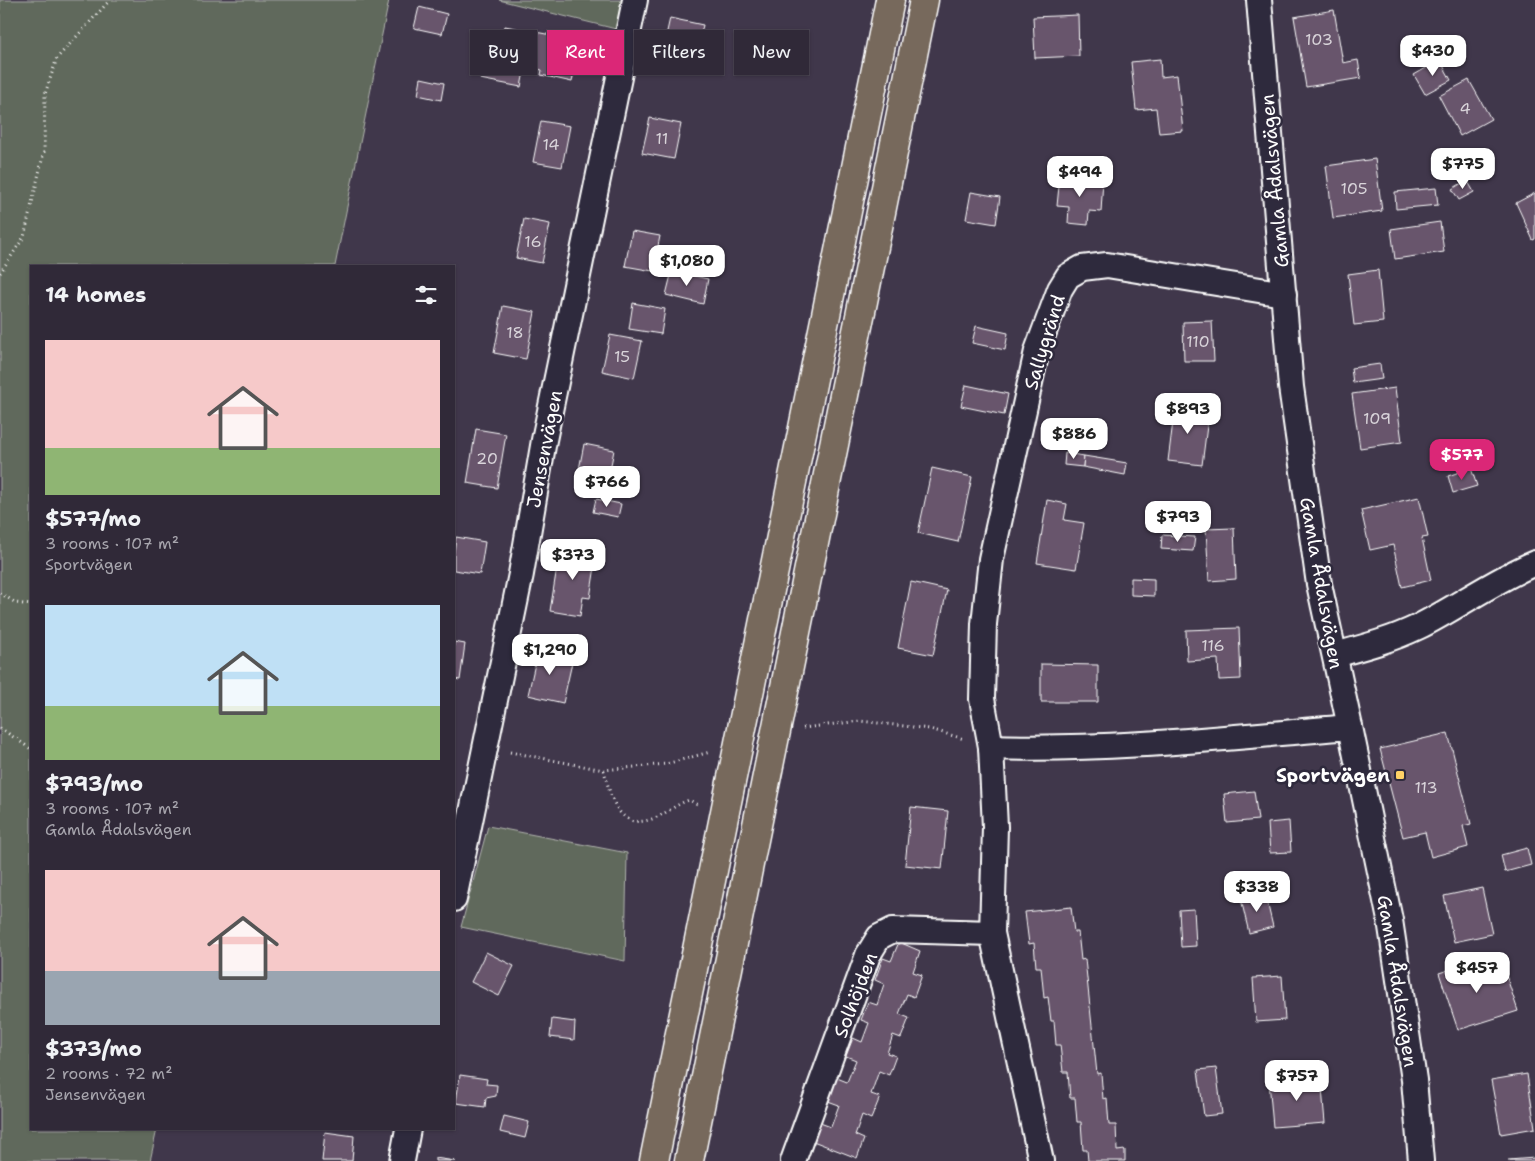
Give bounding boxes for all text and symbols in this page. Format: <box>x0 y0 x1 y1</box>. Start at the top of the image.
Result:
house number: 103 <box>1305 29 1333 50</box>
chip: Buy <box>470 30 537 75</box>
chip: Rent <box>547 30 624 75</box>
chip: Filters <box>634 30 724 75</box>
chip: New <box>734 30 809 75</box>
pin: $430 <box>1403 34 1463 77</box>
text: $430 <box>1411 40 1455 61</box>
street label: Gamla Ådalsvägen <box>1253 93 1295 269</box>
house number: 4 <box>1459 98 1471 119</box>
house number: 11 <box>656 128 668 149</box>
house number: 14 <box>542 134 560 155</box>
pin: $775 <box>1433 148 1493 190</box>
text: $775 <box>1442 153 1484 174</box>
pin: $494 <box>1050 156 1110 198</box>
text: $494 <box>1058 161 1102 182</box>
house number: 105 <box>1340 178 1368 199</box>
house number: 16 <box>524 231 542 252</box>
pin: $1,080 <box>646 244 728 287</box>
text: $1,080 <box>660 250 714 271</box>
text: 14 homes <box>45 281 146 309</box>
icon: filters <box>412 281 440 309</box>
street label: Sallygränd <box>1018 291 1071 393</box>
house number: 18 <box>506 322 524 343</box>
house number: 110 <box>1186 331 1210 352</box>
house number: 15 <box>614 346 630 367</box>
icon: home <box>198 373 288 463</box>
street label: Jensenvägen <box>521 388 568 510</box>
pin: $893 <box>1158 392 1218 435</box>
text: $893 <box>1166 398 1210 419</box>
house number: 109 <box>1363 408 1391 429</box>
pin: $886 <box>1044 418 1104 460</box>
text: $886 <box>1052 423 1096 444</box>
pin: $577 <box>1432 438 1492 481</box>
text: $577 <box>1441 444 1483 465</box>
house number: 20 <box>476 448 498 469</box>
pin: $766 <box>577 466 637 508</box>
text: $766 <box>585 471 629 492</box>
street label: Gamla Ådalsvägen <box>1294 495 1350 671</box>
pin: $793 <box>1148 500 1208 543</box>
text: $577/mo <box>45 505 141 533</box>
text: $793 <box>1156 506 1200 527</box>
text: 3 rooms · 107 m² <box>45 533 179 554</box>
pin: $373 <box>543 538 603 581</box>
text: $373 <box>551 544 595 565</box>
text: Sportvägen <box>45 554 132 575</box>
pin: $1,290 <box>509 634 591 676</box>
house number: 116 <box>1201 635 1225 656</box>
icon: home <box>198 638 288 728</box>
text: $1,290 <box>523 639 577 660</box>
place label: Sportvägen <box>1276 763 1390 788</box>
marker: Sportvägen <box>1394 769 1406 781</box>
text: $793/mo <box>45 770 143 798</box>
house number: 113 <box>1414 777 1438 798</box>
text: 3 rooms · 107 m² <box>45 798 179 819</box>
text: Gamla Ådalsvägen <box>45 819 191 840</box>
pin: $338 <box>1227 870 1287 913</box>
text: $338 <box>1235 876 1279 897</box>
street label: Gamla Ådalsvägen <box>1372 893 1424 1069</box>
icon: home <box>198 903 288 993</box>
street label: Solhöjden <box>828 949 883 1041</box>
pin: $457 <box>1447 952 1507 994</box>
text: $457 <box>1456 957 1498 978</box>
text: $373/mo <box>45 1035 142 1063</box>
pin: $757 <box>1267 1060 1327 1102</box>
text: 2 rooms · 72 m² <box>45 1063 173 1084</box>
text: $757 <box>1276 1065 1318 1086</box>
text: Jensenvägen <box>45 1084 146 1105</box>

